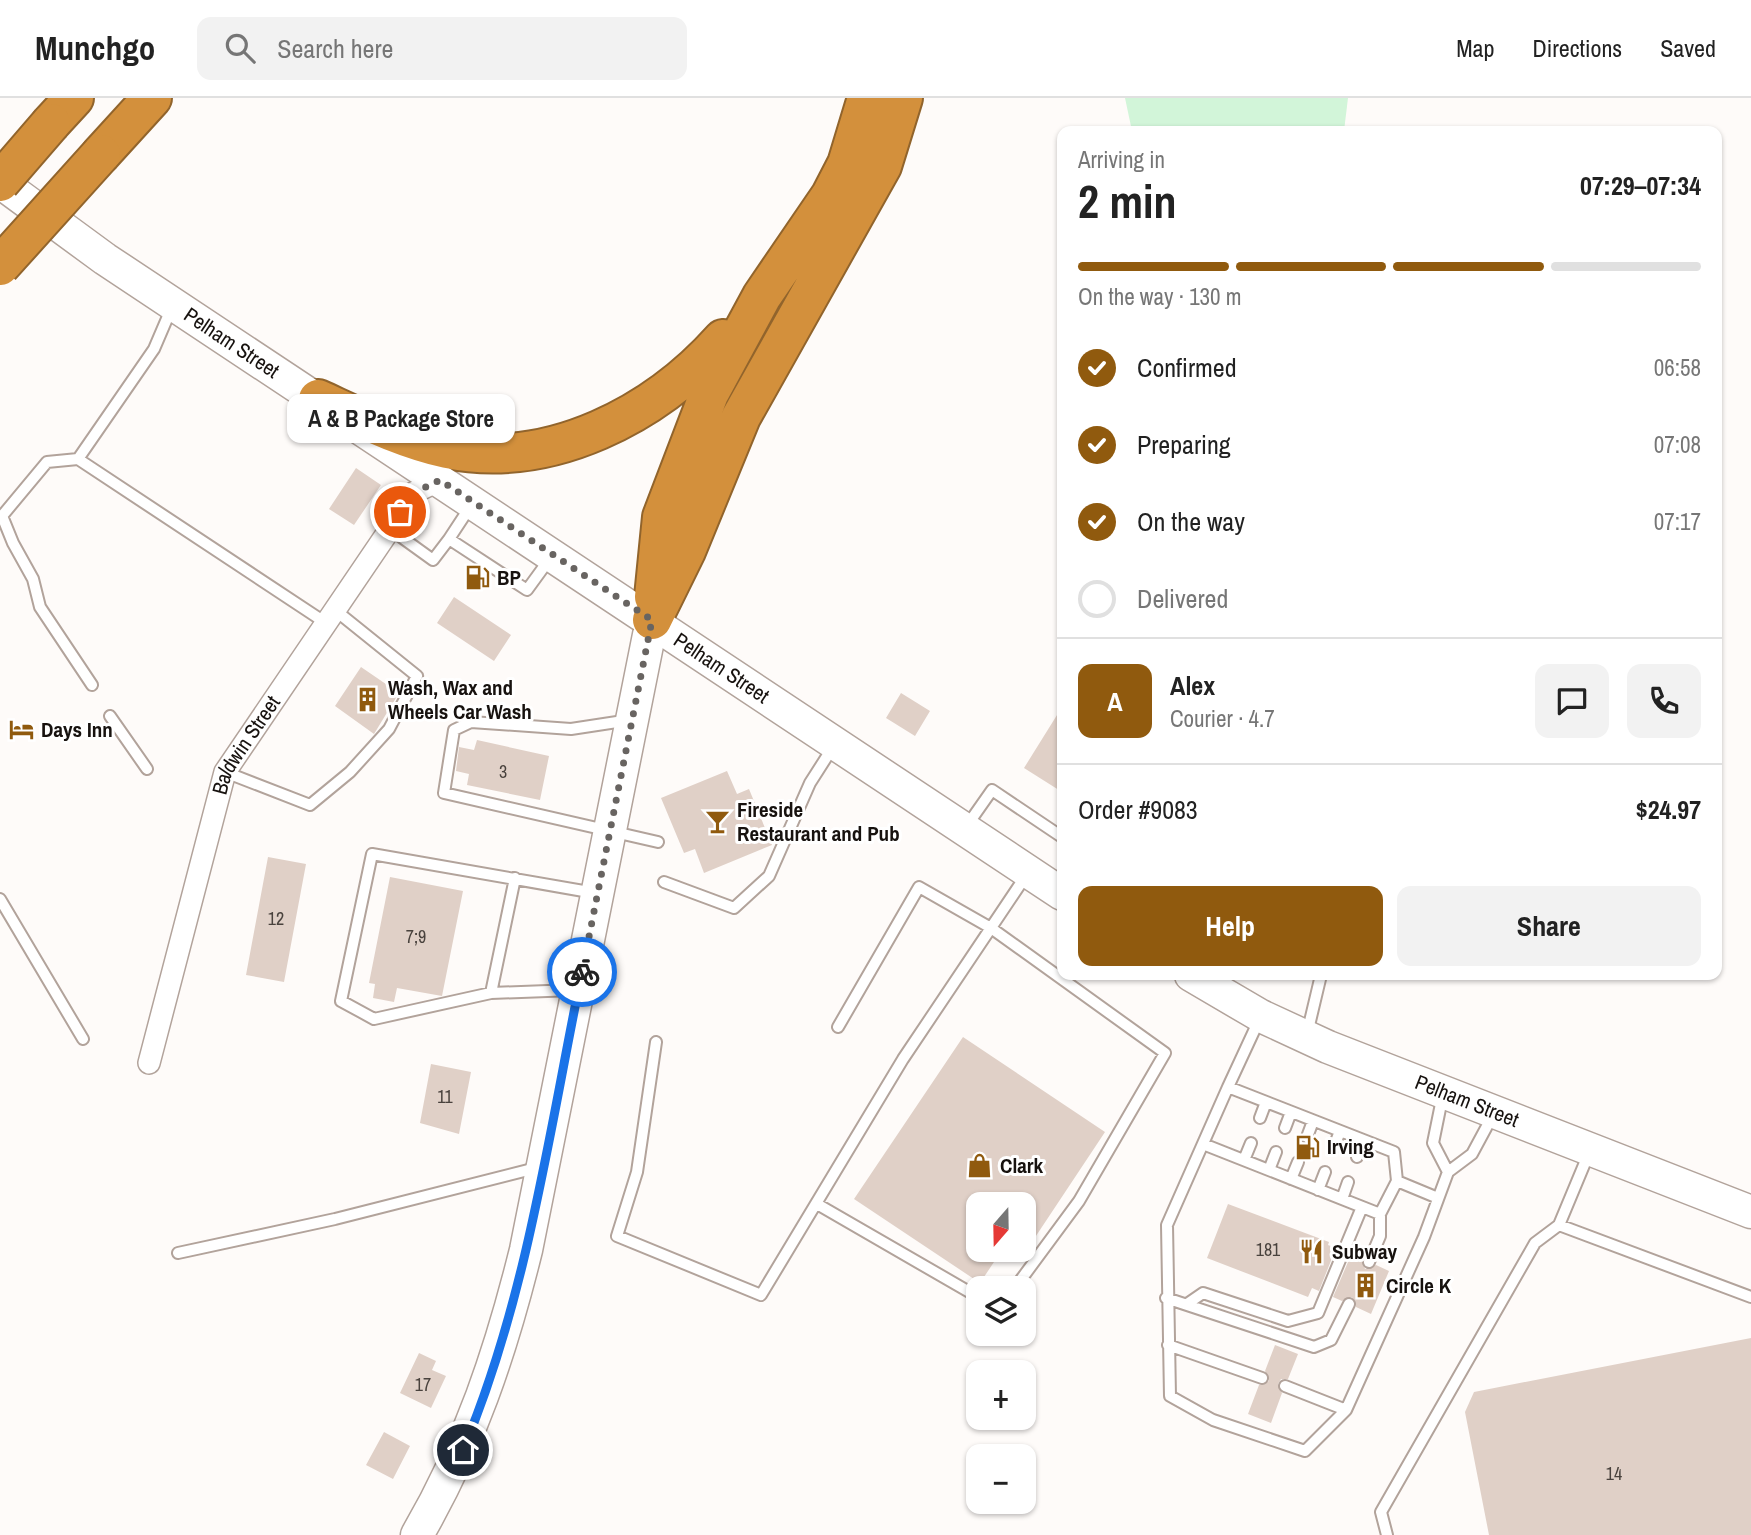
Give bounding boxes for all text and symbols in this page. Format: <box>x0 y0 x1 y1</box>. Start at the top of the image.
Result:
search box <box>197 17 687 80</box>
text: Munchgo <box>35 26 155 70</box>
icon: search <box>221 29 259 67</box>
text: Search here <box>277 31 393 66</box>
text: Map <box>1456 32 1494 64</box>
text: Directions <box>1532 32 1622 64</box>
text: Saved <box>1660 32 1716 64</box>
text: Arriving in <box>1078 144 1165 175</box>
text: 07:29–07:34 <box>1580 168 1701 203</box>
text: 2 min <box>1078 170 1177 232</box>
text: On the way · 130 m <box>1078 281 1242 312</box>
street label: Pelham Street <box>178 300 285 385</box>
icon: check <box>1078 349 1116 387</box>
text: Confirmed <box>1137 350 1237 385</box>
text: 06:58 <box>1654 352 1701 383</box>
callout: A & B Package Store <box>286 393 514 442</box>
text: A & B Package Store <box>308 403 494 434</box>
icon: check <box>1078 426 1116 464</box>
text: Preparing <box>1137 427 1231 462</box>
text: 07:08 <box>1654 429 1701 460</box>
pin <box>370 482 430 542</box>
icon: bag <box>381 493 419 531</box>
icon: check <box>1078 503 1116 541</box>
text: On the way <box>1137 504 1245 539</box>
text: 07:17 <box>1654 506 1701 537</box>
place label: BP <box>497 563 521 592</box>
fuel station icon: BP <box>463 564 491 592</box>
text: Delivered <box>1137 581 1228 616</box>
street label: Pelham Street <box>668 625 775 710</box>
button: chat <box>1535 664 1609 738</box>
button: phone <box>1627 664 1701 738</box>
text: Alex <box>1170 668 1215 703</box>
place label: Wash, Wax and Wheels Car Wash <box>388 673 532 726</box>
text: A <box>1107 684 1123 719</box>
building icon: Wash, Wax and Wheels Car Wash <box>354 686 382 714</box>
street label: Baldwin Street <box>205 690 287 798</box>
text: Courier · 4.7 <box>1170 703 1275 734</box>
place label: Days Inn <box>41 715 113 744</box>
hotel icon: Days Inn <box>7 716 35 744</box>
house number: 3 <box>499 759 507 784</box>
text: Order #9083 <box>1078 792 1198 827</box>
text: $24.97 <box>1636 792 1701 827</box>
place label: Fireside Restaurant and Pub <box>737 795 900 848</box>
bar icon: Fireside Restaurant and Pub <box>703 808 731 836</box>
button: Help <box>1078 886 1383 966</box>
button: Share <box>1397 886 1701 966</box>
house number: 12 <box>268 906 284 931</box>
house number: 7;9 <box>406 924 426 949</box>
courier <box>547 937 617 1007</box>
icon: bike <box>563 953 601 991</box>
street label: Pelham Street <box>1411 1067 1523 1134</box>
house number: 11 <box>437 1084 453 1109</box>
place label: Irving <box>1327 1132 1374 1161</box>
fuel station icon: Irving <box>1293 1133 1321 1161</box>
place label: Clark <box>1000 1151 1043 1180</box>
shop icon: Clark <box>966 1152 994 1180</box>
north arrow <box>966 1192 1036 1262</box>
map controls <box>966 1192 1036 1514</box>
house number: 181 <box>1256 1237 1281 1262</box>
place label: Subway <box>1332 1237 1398 1266</box>
restaurant icon: Subway <box>1298 1238 1326 1266</box>
place label: Circle K <box>1386 1271 1452 1300</box>
building icon: Circle K <box>1352 1272 1380 1300</box>
button: layers <box>966 1276 1036 1346</box>
button: + <box>966 1360 1036 1430</box>
house number: 17 <box>415 1372 431 1397</box>
pin <box>433 1420 493 1480</box>
icon: home <box>444 1431 482 1469</box>
button: − <box>966 1444 1036 1514</box>
house number: 14 <box>1606 1461 1622 1486</box>

